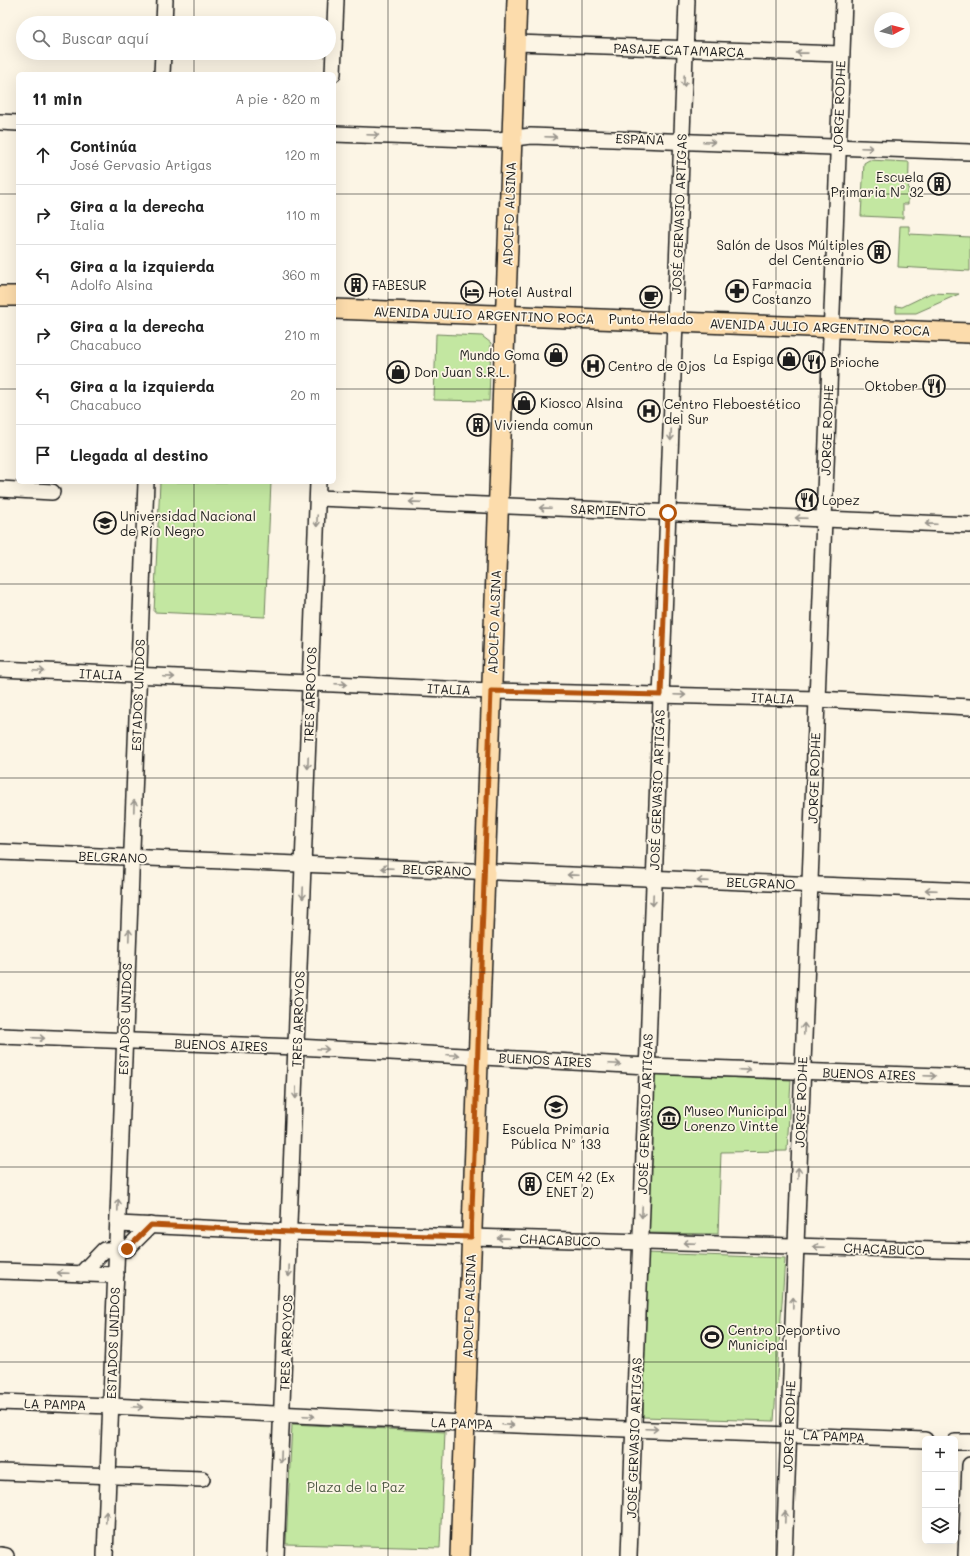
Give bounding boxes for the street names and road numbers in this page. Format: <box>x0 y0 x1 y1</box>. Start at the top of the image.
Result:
street label: PASAJE CATAMARCA <box>613 39 745 60</box>
street label: JORGE RODHE <box>828 60 849 152</box>
street label: ESPAÑA <box>615 129 665 148</box>
street label: JOSÉ GERVASIO ARTIGAS <box>667 133 690 295</box>
street label: ADOLFO ALSINA <box>498 162 519 266</box>
street label: AVENIDA JULIO ARGENTINO ROCA <box>373 302 595 327</box>
street label: AVENIDA JULIO ARGENTINO ROCA <box>709 314 931 339</box>
street label: JORGE RODHE <box>816 384 837 476</box>
street label: SARMIENTO <box>570 500 646 519</box>
street label: ADOLFO ALSINA <box>483 570 504 674</box>
street label: ESTADOS UNIDOS <box>127 639 148 751</box>
street label: TRES ARROYOS <box>299 646 320 744</box>
street label: ITALIA <box>79 664 123 683</box>
street label: ITALIA <box>427 679 471 698</box>
street label: ITALIA <box>751 688 795 707</box>
street label: JOSÉ GERVASIO ARTIGAS <box>645 709 668 871</box>
street label: JORGE RODHE <box>803 732 824 824</box>
street label: BELGRANO <box>78 847 148 866</box>
street label: BELGRANO <box>402 860 472 879</box>
street label: BELGRANO <box>726 873 796 892</box>
street label: ESTADOS UNIDOS <box>114 963 135 1075</box>
street label: TRES ARROYOS <box>287 970 308 1068</box>
street label: JOSÉ GERVASIO ARTIGAS <box>633 1033 656 1195</box>
street label: BUENOS AIRES <box>174 1034 268 1055</box>
street label: BUENOS AIRES <box>498 1049 592 1070</box>
street label: JORGE RODHE <box>790 1056 811 1148</box>
street label: BUENOS AIRES <box>822 1063 916 1084</box>
street label: CHACABUCO <box>519 1230 601 1249</box>
street label: CHACABUCO <box>843 1239 925 1258</box>
street label: ADOLFO ALSINA <box>458 1254 479 1358</box>
street label: ESTADOS UNIDOS <box>102 1287 123 1399</box>
street label: TRES ARROYOS <box>275 1294 296 1392</box>
street label: JOSÉ GERVASIO ARTIGAS <box>622 1357 645 1519</box>
street label: JORGE RODHE <box>778 1380 799 1472</box>
street label: LA PAMPA <box>24 1394 86 1413</box>
street label: LA PAMPA <box>431 1413 493 1432</box>
street label: LA PAMPA <box>803 1425 866 1446</box>

